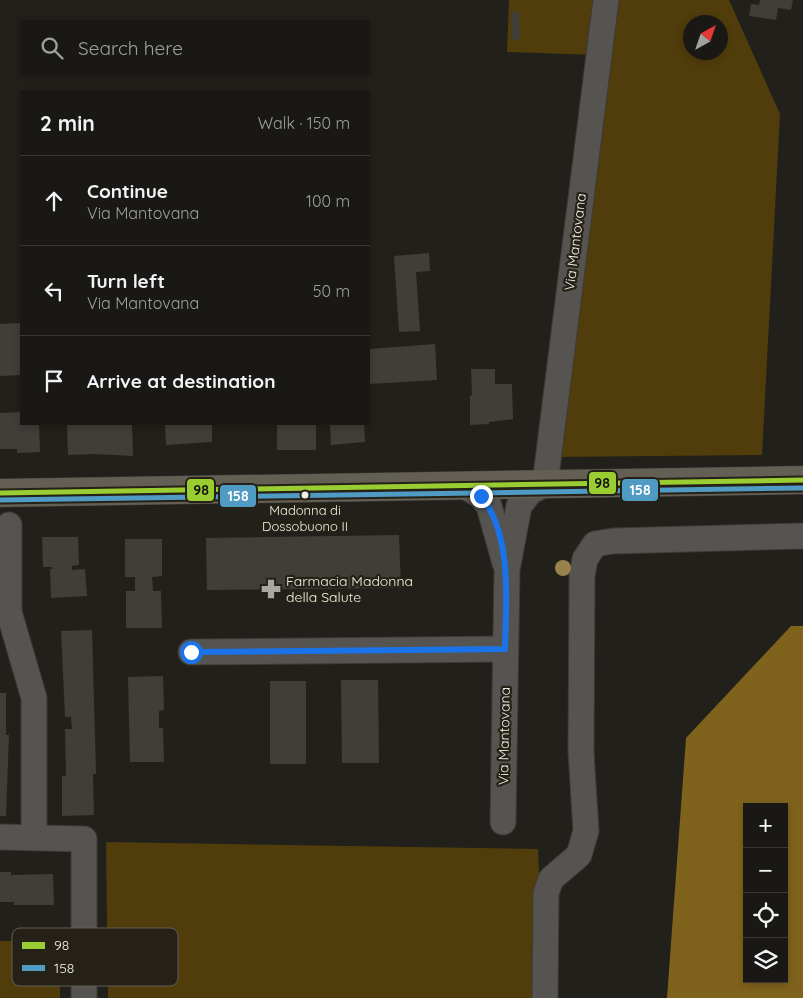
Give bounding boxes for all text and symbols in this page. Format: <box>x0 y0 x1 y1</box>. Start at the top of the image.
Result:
north arrow <box>683 15 728 60</box>
search box <box>20 20 370 75</box>
icon: search <box>38 34 66 62</box>
text: Search here <box>78 36 183 60</box>
text: 2 min <box>40 110 95 136</box>
text: Walk · 150 m <box>258 113 350 133</box>
text: Continue <box>87 179 168 203</box>
icon: ahead <box>40 187 68 215</box>
text: 100 m <box>306 191 350 211</box>
street label: Via Mantovana <box>560 192 590 292</box>
text: Via Mantovana <box>87 203 199 223</box>
text: Turn left <box>87 269 165 293</box>
icon: left <box>40 277 68 305</box>
text: 50 m <box>313 281 350 301</box>
text: Via Mantovana <box>87 293 199 313</box>
icon: arrive <box>40 367 68 395</box>
text: Arrive at destination <box>87 369 276 393</box>
line badge: 98 <box>588 471 617 495</box>
text: 98 <box>594 474 610 492</box>
line badge: 98 <box>186 478 215 502</box>
line badge: 158 <box>621 478 659 502</box>
text: 98 <box>193 481 209 499</box>
text: 158 <box>629 481 651 499</box>
line badge: 158 <box>219 484 257 508</box>
route end <box>470 485 493 508</box>
text: 158 <box>227 487 249 505</box>
marker: Madonna di Dossobuono II <box>300 490 310 500</box>
place label: Madonna di Dossobuono II <box>262 502 348 534</box>
place label: Farmacia Madonna della Salute <box>286 572 413 606</box>
pharmacy icon: Farmacia Madonna della Salute <box>260 578 282 600</box>
route start <box>180 641 203 664</box>
street label: Via Mantovana <box>494 687 514 785</box>
map controls <box>743 803 788 983</box>
button: + <box>743 803 788 848</box>
button: − <box>743 848 788 893</box>
button: locate <box>743 893 788 938</box>
legend <box>12 928 178 986</box>
text: 98 <box>54 936 69 954</box>
button: layers <box>743 938 788 983</box>
text: 158 <box>54 959 74 977</box>

